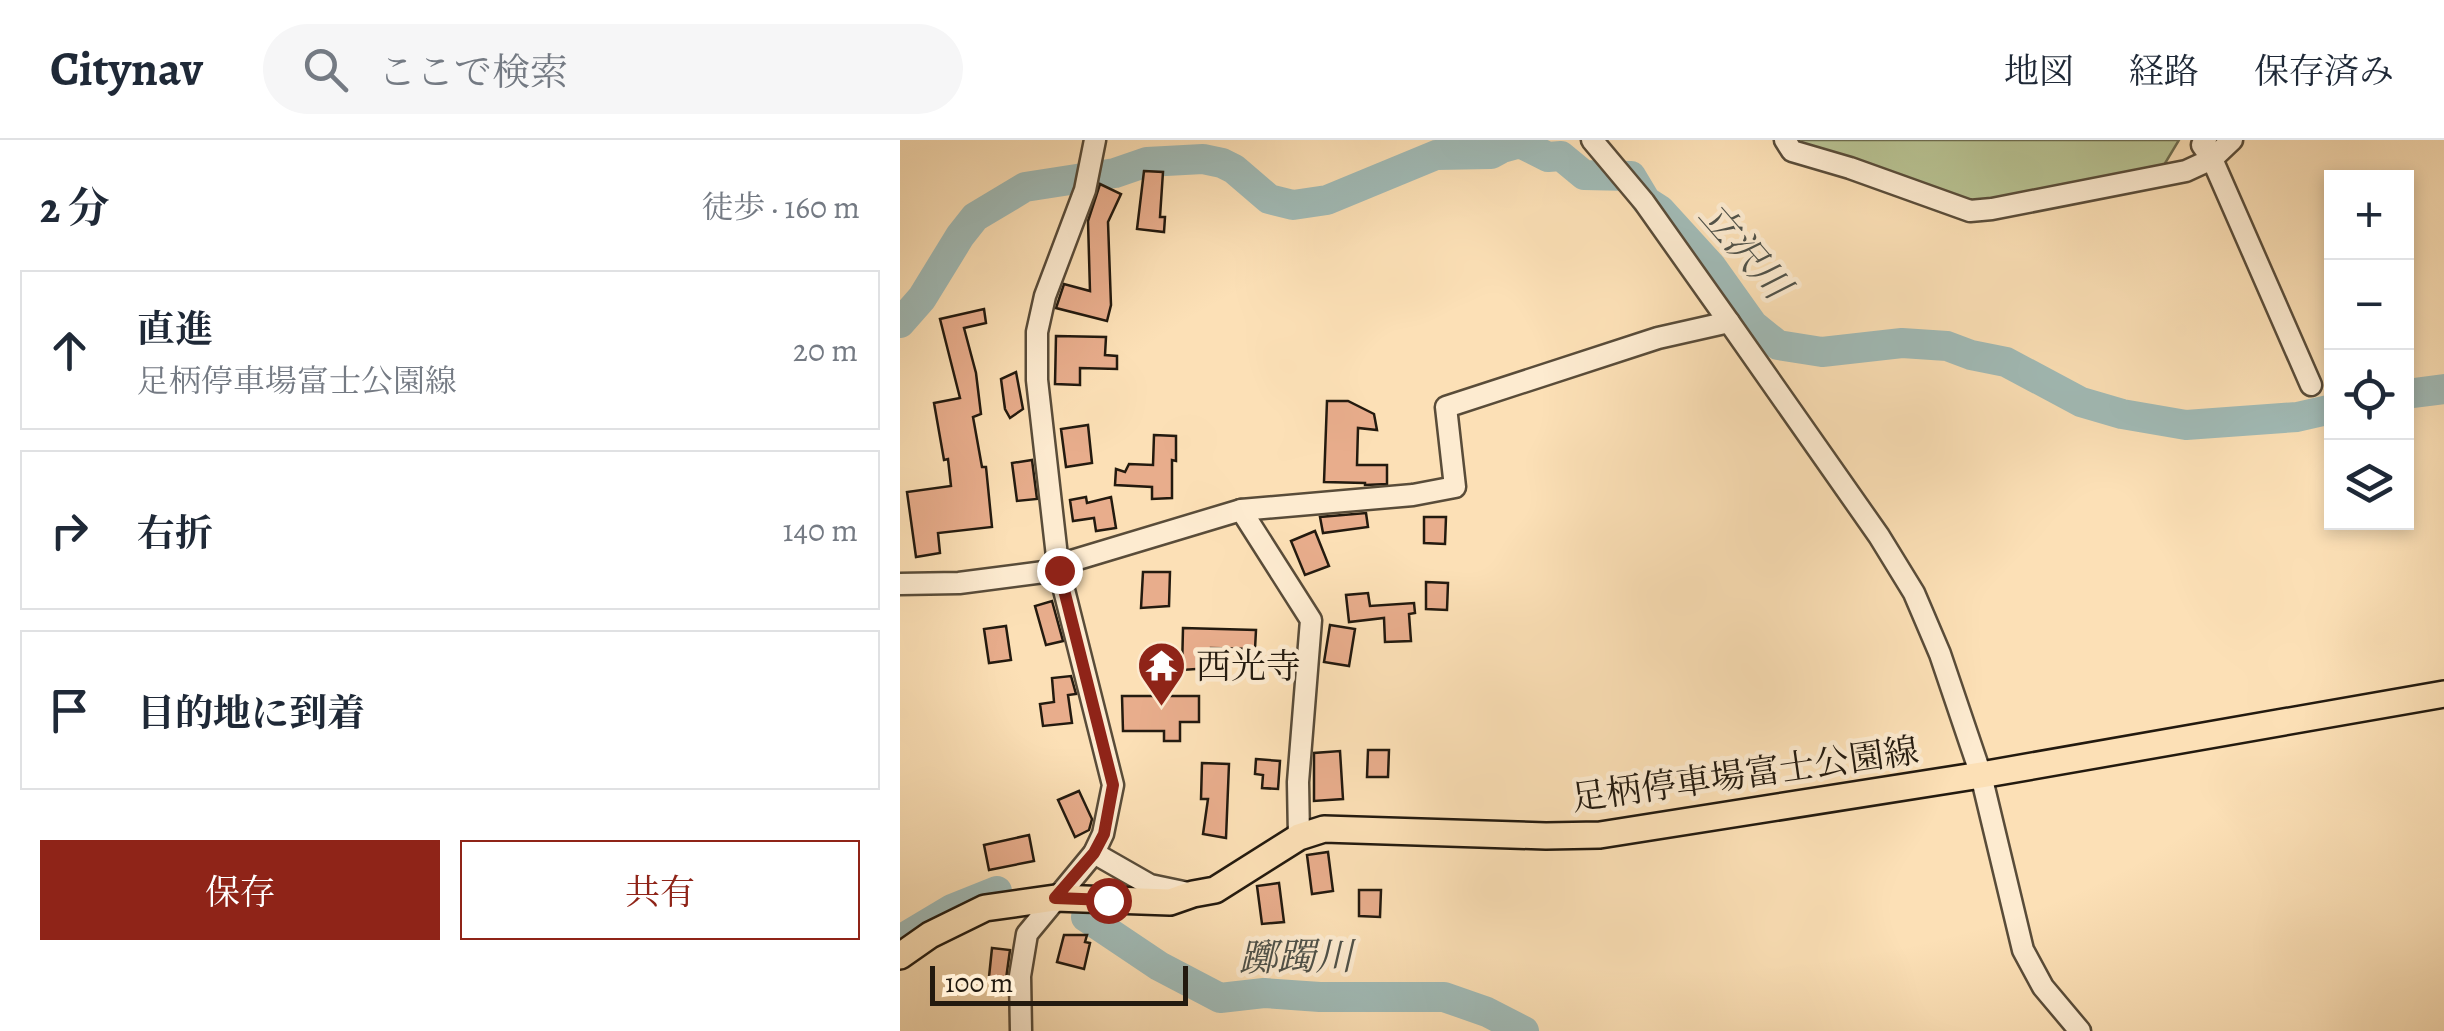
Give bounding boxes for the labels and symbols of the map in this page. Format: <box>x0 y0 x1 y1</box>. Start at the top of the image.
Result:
water label: 立沢川 <box>1688 190 1805 313</box>
route end <box>1037 548 1083 594</box>
temple icon: 西光寺 <box>1135 640 1187 708</box>
place label: 西光寺 <box>1196 642 1301 690</box>
street label: 足柄停車場富士公園線 <box>1568 726 1922 822</box>
route start <box>1086 878 1132 924</box>
water label: 躑躅川 <box>1239 930 1357 984</box>
scale bar <box>930 961 1188 1006</box>

